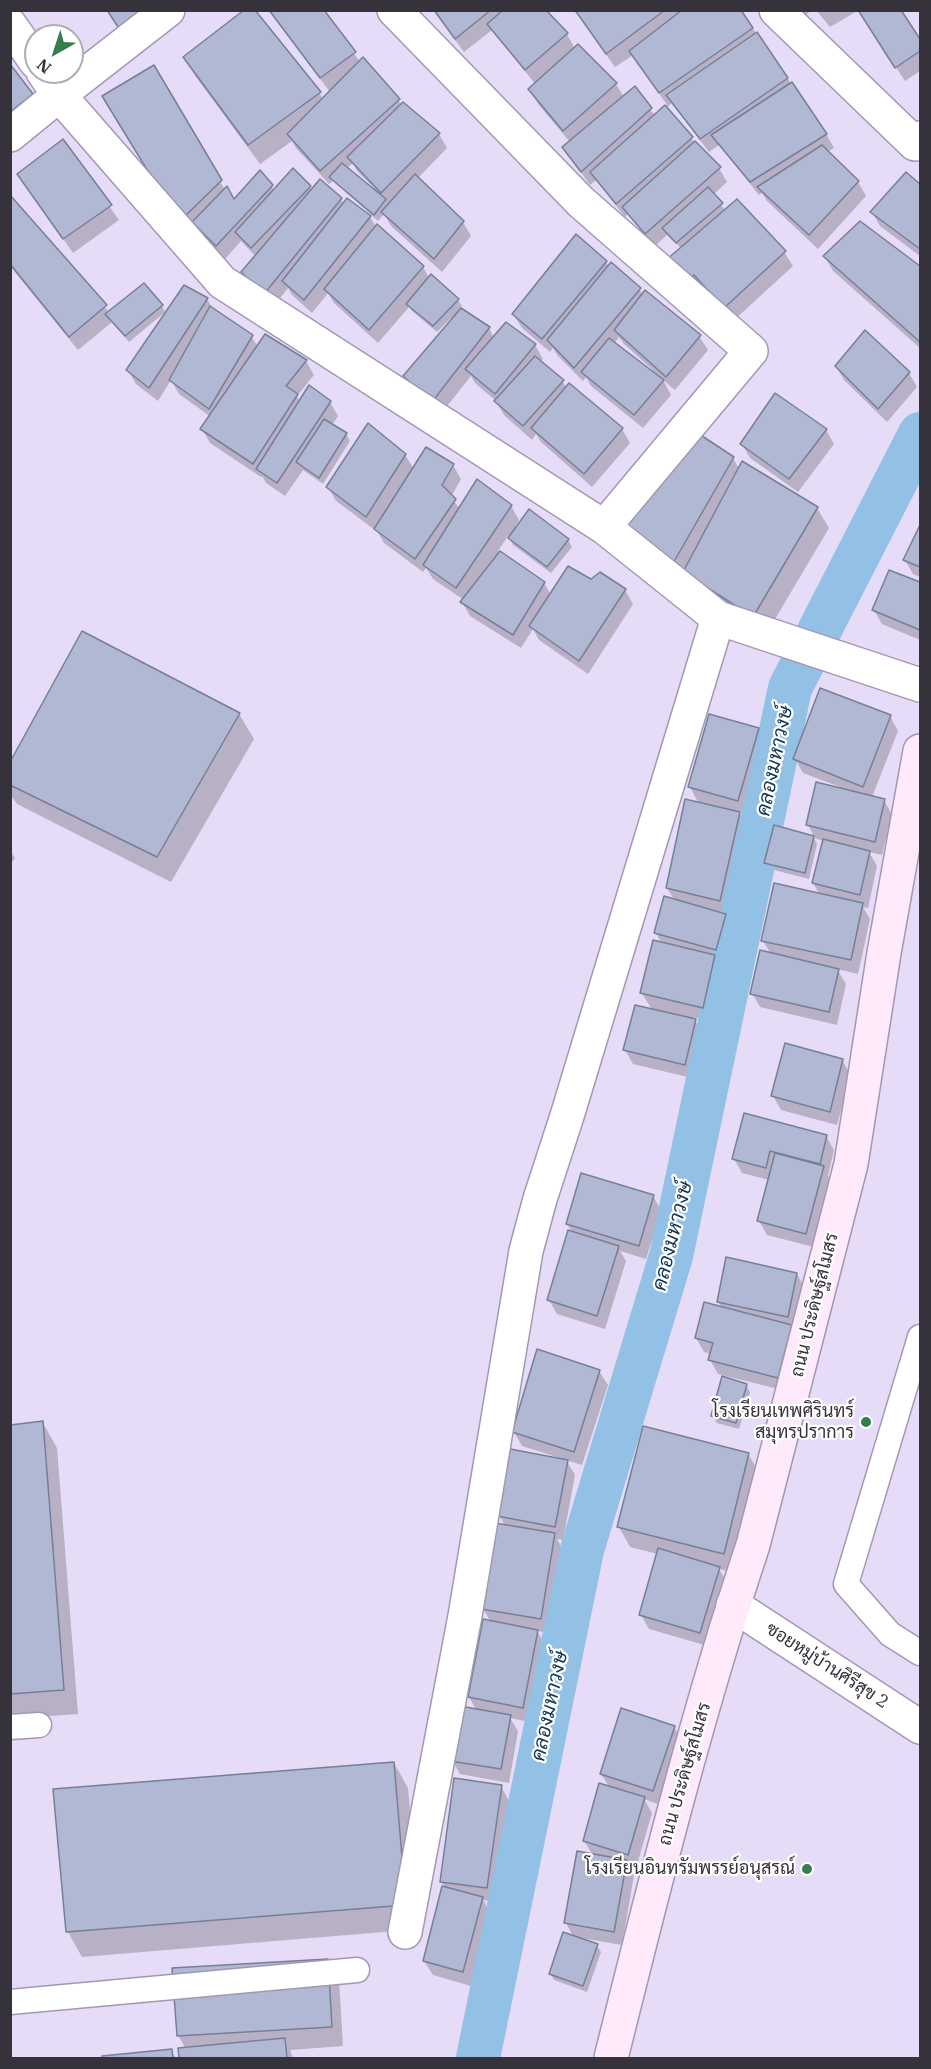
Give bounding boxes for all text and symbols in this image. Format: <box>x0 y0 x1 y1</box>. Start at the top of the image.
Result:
north arrow <box>24 24 84 84</box>
text: N <box>33 55 55 78</box>
water label: คลองมหาวงษ์ <box>752 704 798 818</box>
water label: คลองมหาวงษ์ <box>648 1179 698 1293</box>
street label: ถนน ประดิษฐ์สโมสร <box>787 1231 843 1379</box>
place label: โรงเรียนเทพศิรินทร์ สมุทรปราการ <box>712 1401 854 1444</box>
marker: โรงเรียนเทพศิรินทร์ สมุทรปราการ <box>859 1415 873 1429</box>
street label: ซอยหมู่บ้านศิรีสุข 2 <box>762 1618 892 1714</box>
water label: คลองมหาวงษ์ <box>527 1649 573 1763</box>
street label: ถนน ประดิษฐ์สโมสร <box>654 1700 716 1848</box>
place label: โรงเรียนอินทรัมพรรย์อนุสรณ์ <box>585 1858 795 1880</box>
marker: โรงเรียนอินทรัมพรรย์อนุสรณ์ <box>800 1862 814 1876</box>

